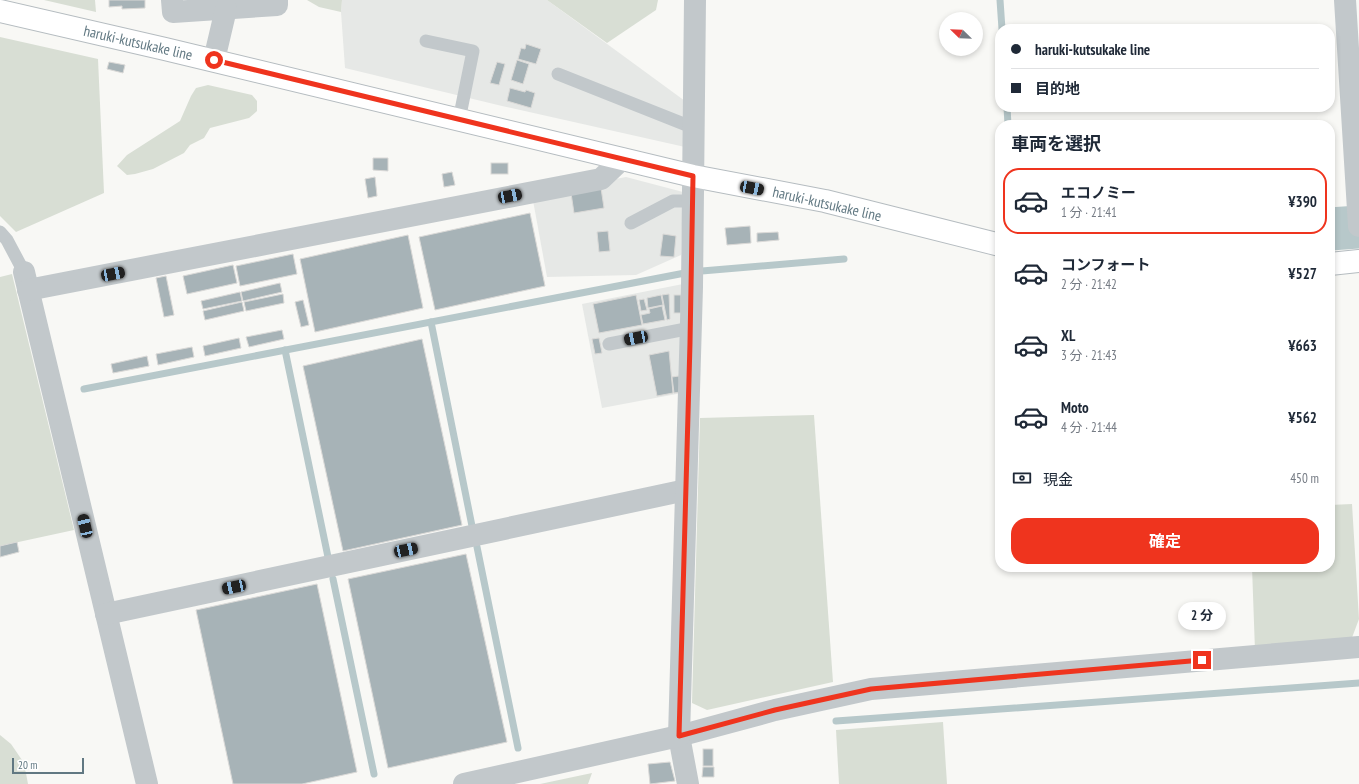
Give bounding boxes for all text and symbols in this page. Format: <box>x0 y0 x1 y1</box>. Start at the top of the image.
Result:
north arrow <box>939 12 983 56</box>
map controls <box>939 12 983 56</box>
street label: haruki-kutsukake line <box>82 21 194 64</box>
text: haruki-kutsukake line <box>1035 40 1150 59</box>
route start <box>205 51 223 69</box>
text: 目的地 <box>1035 79 1080 98</box>
text: 車両を選択 <box>1011 132 1101 155</box>
car <box>739 180 765 196</box>
street label: haruki-kutsukake line <box>771 182 883 225</box>
icon: car <box>1013 183 1049 219</box>
text: エコノミー <box>1061 183 1136 202</box>
car <box>497 188 523 204</box>
text: ¥390 <box>1288 192 1317 211</box>
text: 1 分 · 21:41 <box>1061 204 1117 221</box>
icon: car <box>1013 255 1049 291</box>
text: コンフォート <box>1061 255 1151 274</box>
text: ¥527 <box>1288 264 1317 283</box>
car <box>100 266 126 282</box>
text: 2 分 · 21:42 <box>1061 276 1117 293</box>
text: XL <box>1061 326 1075 345</box>
icon: car <box>1013 327 1049 363</box>
car <box>623 330 649 346</box>
text: ¥663 <box>1288 336 1317 355</box>
text: 3 分 · 21:43 <box>1061 347 1117 364</box>
text: Moto <box>1061 398 1089 417</box>
icon: car <box>1013 399 1049 435</box>
text: ¥562 <box>1288 408 1317 427</box>
text: 4 分 · 21:44 <box>1061 419 1117 436</box>
icon: cash <box>1011 467 1033 489</box>
text: 現金 <box>1043 470 1073 489</box>
text: 450 m <box>1290 470 1319 487</box>
car <box>76 513 94 539</box>
button: 確定 <box>1011 518 1319 564</box>
car <box>393 542 419 558</box>
car <box>221 579 247 595</box>
callout: 2 分 <box>1178 602 1226 630</box>
text: 2 分 <box>1191 607 1213 624</box>
route end <box>1193 651 1211 669</box>
scale bar <box>12 756 84 775</box>
text: 20 m <box>18 758 37 772</box>

